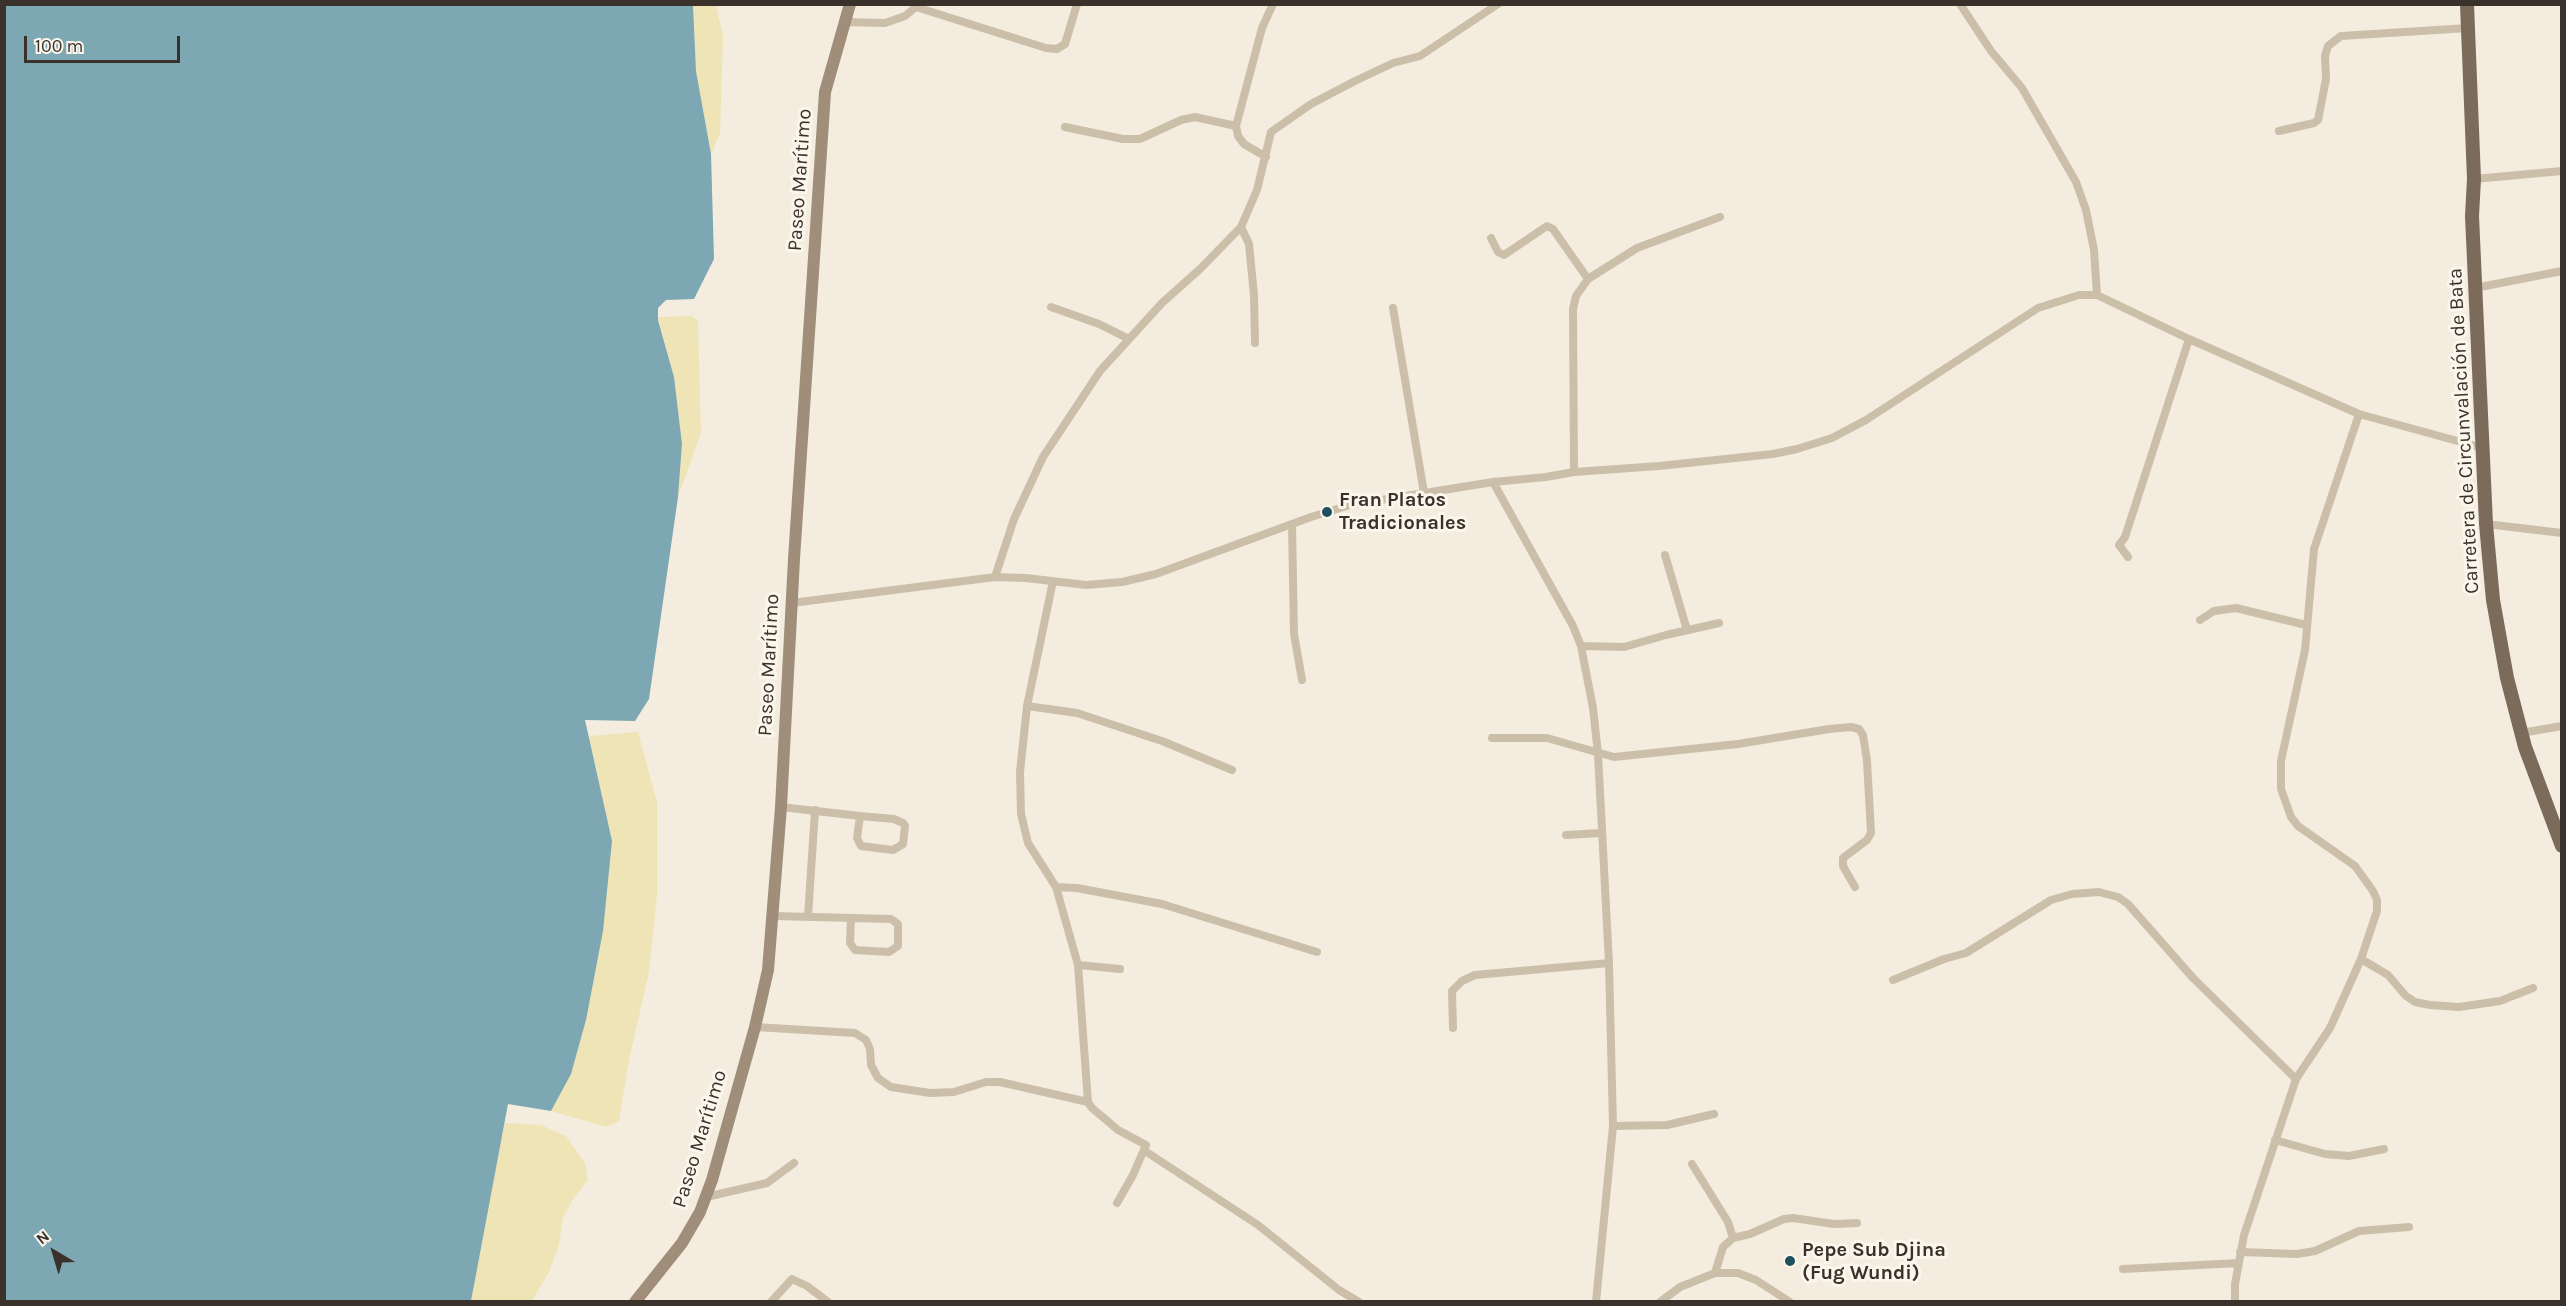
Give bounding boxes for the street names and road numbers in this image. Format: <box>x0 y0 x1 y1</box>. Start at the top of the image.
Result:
street label: Paseo Marítimo <box>783 108 817 252</box>
street label: Carretera de Circunvalación de Bata <box>2443 268 2485 594</box>
street label: Paseo Marítimo <box>753 593 785 737</box>
street label: Paseo Marítimo <box>668 1067 732 1211</box>

